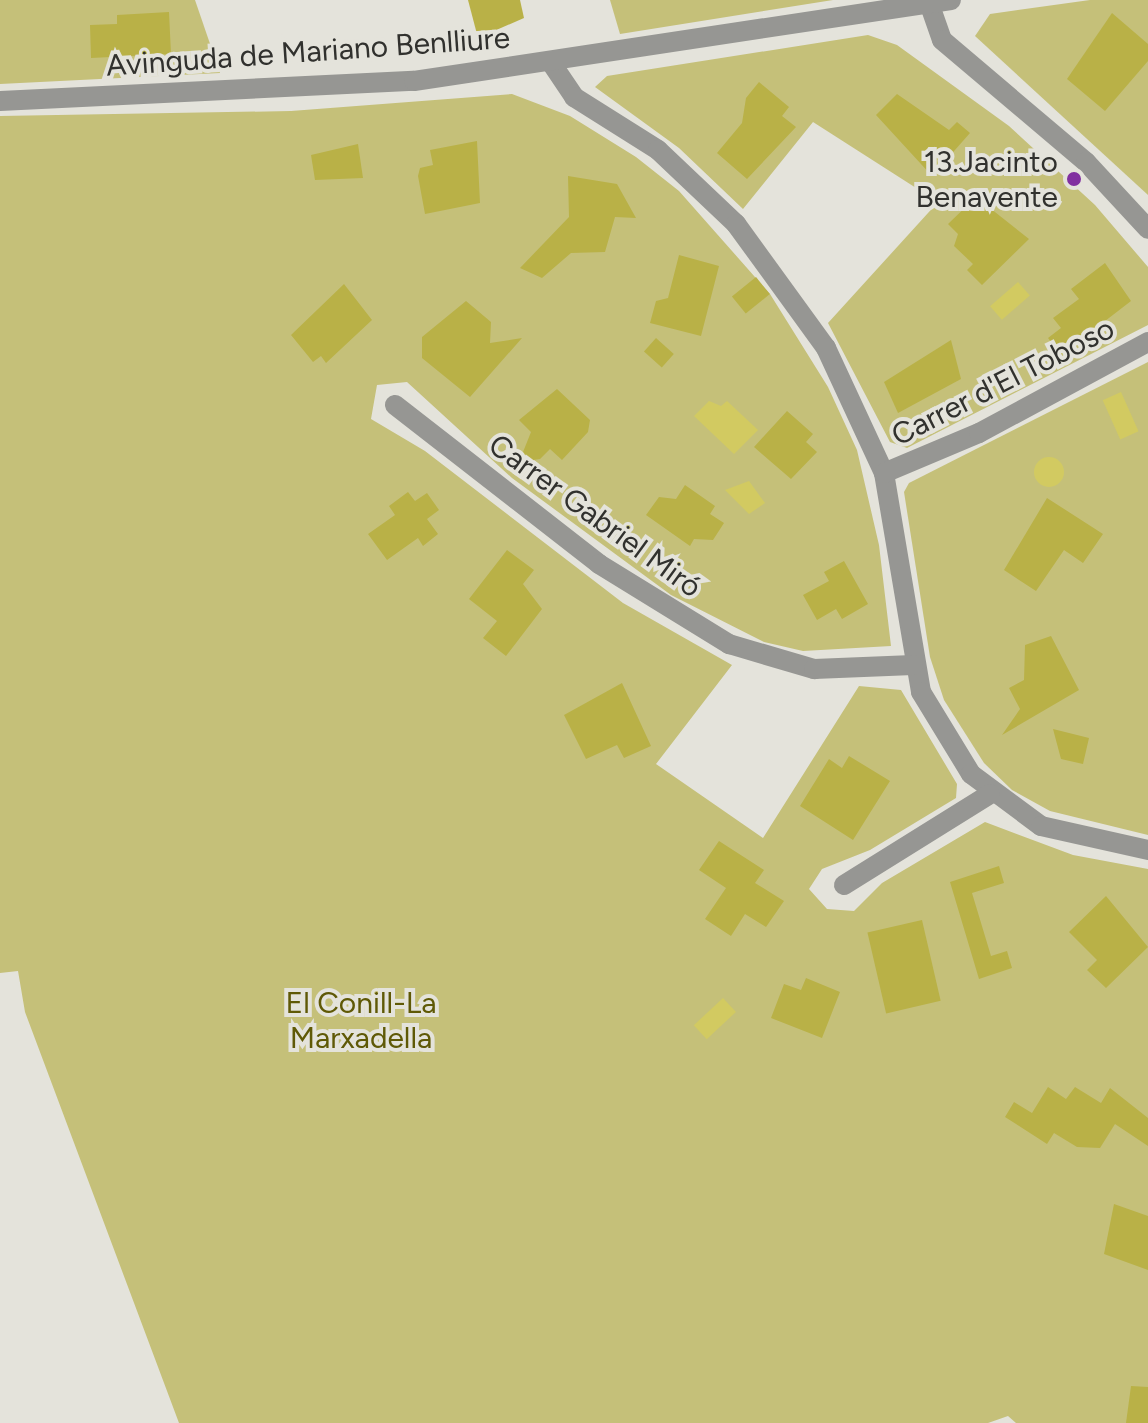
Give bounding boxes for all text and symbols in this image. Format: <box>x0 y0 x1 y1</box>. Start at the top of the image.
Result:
street label: Avinguda de Mariano Benlliure <box>105 20 511 84</box>
place label: 13.Jacinto Benavente <box>915 144 1058 214</box>
marker: 13.Jacinto Benavente <box>1065 170 1083 188</box>
street label: Carrer d'El Toboso <box>886 310 1120 454</box>
street label: Carrer Gabriel Miró <box>482 427 708 605</box>
park label: El Conill-La Marxadella <box>285 985 437 1056</box>

